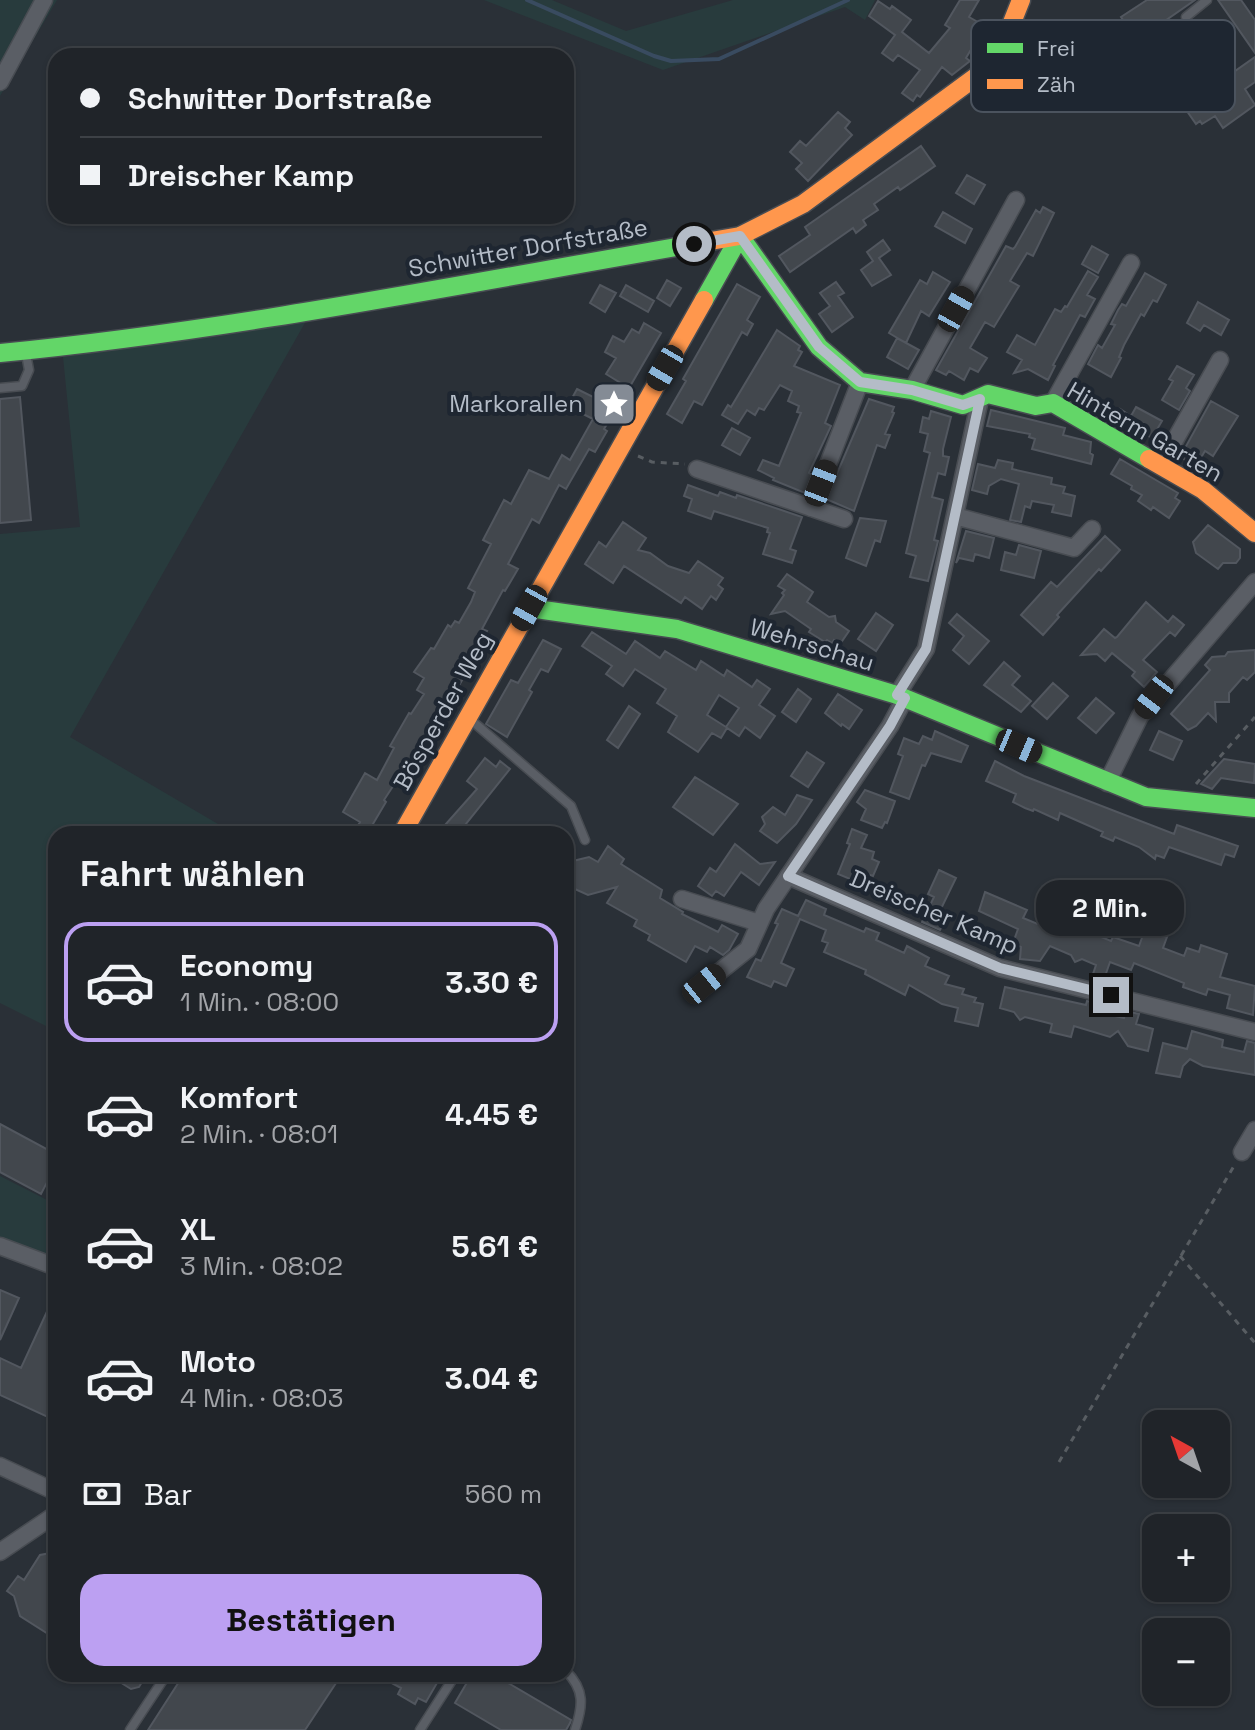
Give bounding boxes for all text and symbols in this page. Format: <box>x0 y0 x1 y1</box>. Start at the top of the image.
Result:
legend <box>971 20 1235 112</box>
text: Frei <box>1037 34 1075 62</box>
text: Zäh <box>1037 70 1076 98</box>
text: Schwitter Dorfstraße <box>128 79 432 118</box>
text: Dreischer Kamp <box>128 156 354 195</box>
street label: Schwitter Dorfstraße <box>406 211 650 284</box>
route start <box>676 226 712 262</box>
car <box>934 282 978 336</box>
car <box>643 341 687 395</box>
street label: Hinterm Garten <box>1062 374 1229 489</box>
place icon: Markorallen <box>590 380 638 428</box>
place label: Markorallen <box>449 388 583 419</box>
car <box>801 456 841 510</box>
car <box>507 581 551 635</box>
street label: Wehrschau <box>746 611 878 678</box>
street label: Bösperder Weg <box>386 626 499 796</box>
car <box>1130 671 1178 723</box>
car <box>992 726 1046 766</box>
text: Fahrt wählen <box>80 851 305 897</box>
street label: Dreischer Kamp <box>845 862 1023 961</box>
callout: 2 Min. <box>1037 879 1185 935</box>
text: 2 Min. <box>1072 891 1148 925</box>
icon: car <box>84 946 156 1018</box>
text: Economy <box>180 946 313 985</box>
car <box>678 960 730 1008</box>
text: 3.30 € <box>445 963 538 1002</box>
route end <box>1093 977 1129 1013</box>
text: 1 Min. · 08:00 <box>180 985 339 1019</box>
icon: car <box>84 1078 156 1150</box>
text: Komfort <box>180 1078 298 1117</box>
text: 4.45 € <box>445 1095 538 1134</box>
text: 2 Min. · 08:01 <box>180 1117 338 1151</box>
icon: car <box>84 1210 156 1282</box>
text: XL <box>180 1210 216 1249</box>
text: 5.61 € <box>451 1227 538 1266</box>
text: 3 Min. · 08:02 <box>180 1249 343 1283</box>
icon: car <box>84 1342 156 1414</box>
text: Moto <box>180 1342 256 1381</box>
text: 3.04 € <box>445 1359 538 1398</box>
text: 4 Min. · 08:03 <box>180 1381 344 1415</box>
north arrow <box>1142 1410 1230 1498</box>
map controls <box>1142 1410 1230 1706</box>
icon: cash <box>80 1472 124 1516</box>
text: Bar <box>144 1475 192 1514</box>
text: 560 m <box>465 1477 542 1511</box>
button: + <box>1142 1514 1230 1602</box>
button: Bestätigen <box>80 1574 542 1666</box>
button: − <box>1142 1618 1230 1706</box>

